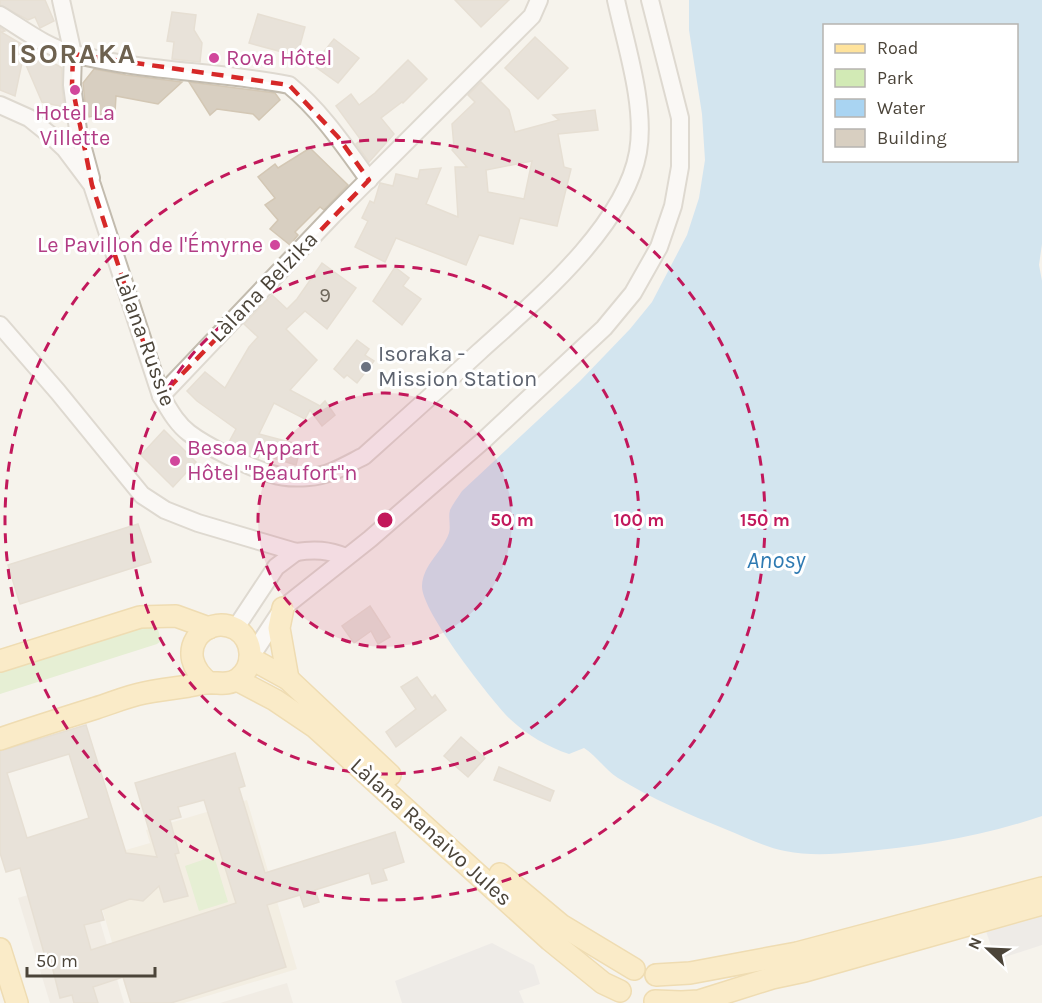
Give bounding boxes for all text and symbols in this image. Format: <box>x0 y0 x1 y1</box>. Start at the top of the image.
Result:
legend <box>823 24 1018 162</box>
district label: ISORAKA <box>9 37 137 70</box>
text: Road <box>877 37 918 59</box>
place label: Rova Hôtel <box>226 45 332 71</box>
marker: Rova Hôtel <box>207 51 221 65</box>
text: Park <box>877 67 914 89</box>
marker: Hotel La Villette <box>68 83 82 97</box>
text: Water <box>877 97 925 119</box>
place label: Hotel La Villette <box>35 100 115 151</box>
text: Building <box>877 127 947 149</box>
street label: Làlana Belzika <box>205 226 323 348</box>
place label: Le Pavillon de l'Émyrne <box>37 231 263 258</box>
marker: Le Pavillon de l'Émyrne <box>268 238 282 252</box>
street label: Làlana Russie <box>109 270 181 410</box>
house number: 9 <box>319 284 331 307</box>
place label: Isoraka - Mission Station <box>378 341 537 392</box>
marker: Isoraka - Mission Station <box>359 360 373 374</box>
place label: Besoa Appart Hôtel "Beaufort"n <box>187 435 358 486</box>
marker: Besoa Appart Hôtel "Beaufort"n <box>168 454 182 468</box>
text: 50 m <box>490 509 534 531</box>
text: 100 m <box>614 509 664 531</box>
text: 150 m <box>740 509 790 531</box>
centre of rings <box>375 510 395 530</box>
water label: Anosy <box>747 546 806 574</box>
street label: Làlana Ranaivo Jules <box>345 753 517 911</box>
north arrow <box>958 919 1018 979</box>
text: N <box>964 934 986 952</box>
scale bar <box>27 940 154 978</box>
text: 50 m <box>36 950 78 972</box>

